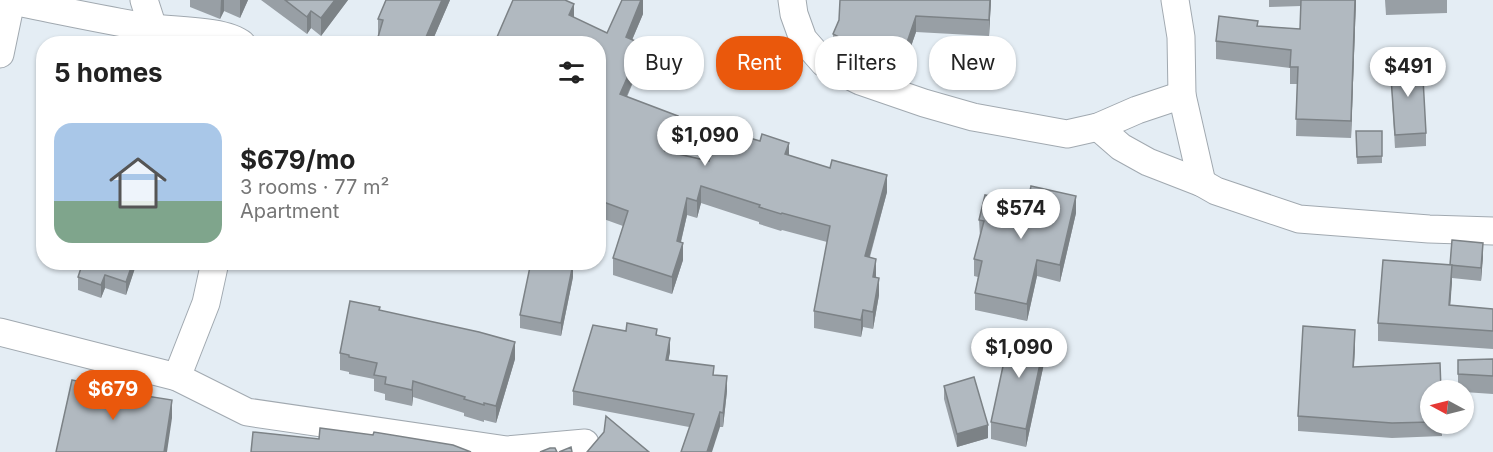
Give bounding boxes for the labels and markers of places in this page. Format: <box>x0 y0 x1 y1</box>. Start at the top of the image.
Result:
pin: $491 <box>1372 47 1444 98</box>
pin: $1,090 <box>656 116 754 167</box>
pin: $574 <box>985 189 1057 240</box>
pin: $1,090 <box>970 328 1068 379</box>
pin: $679 <box>77 370 149 421</box>

